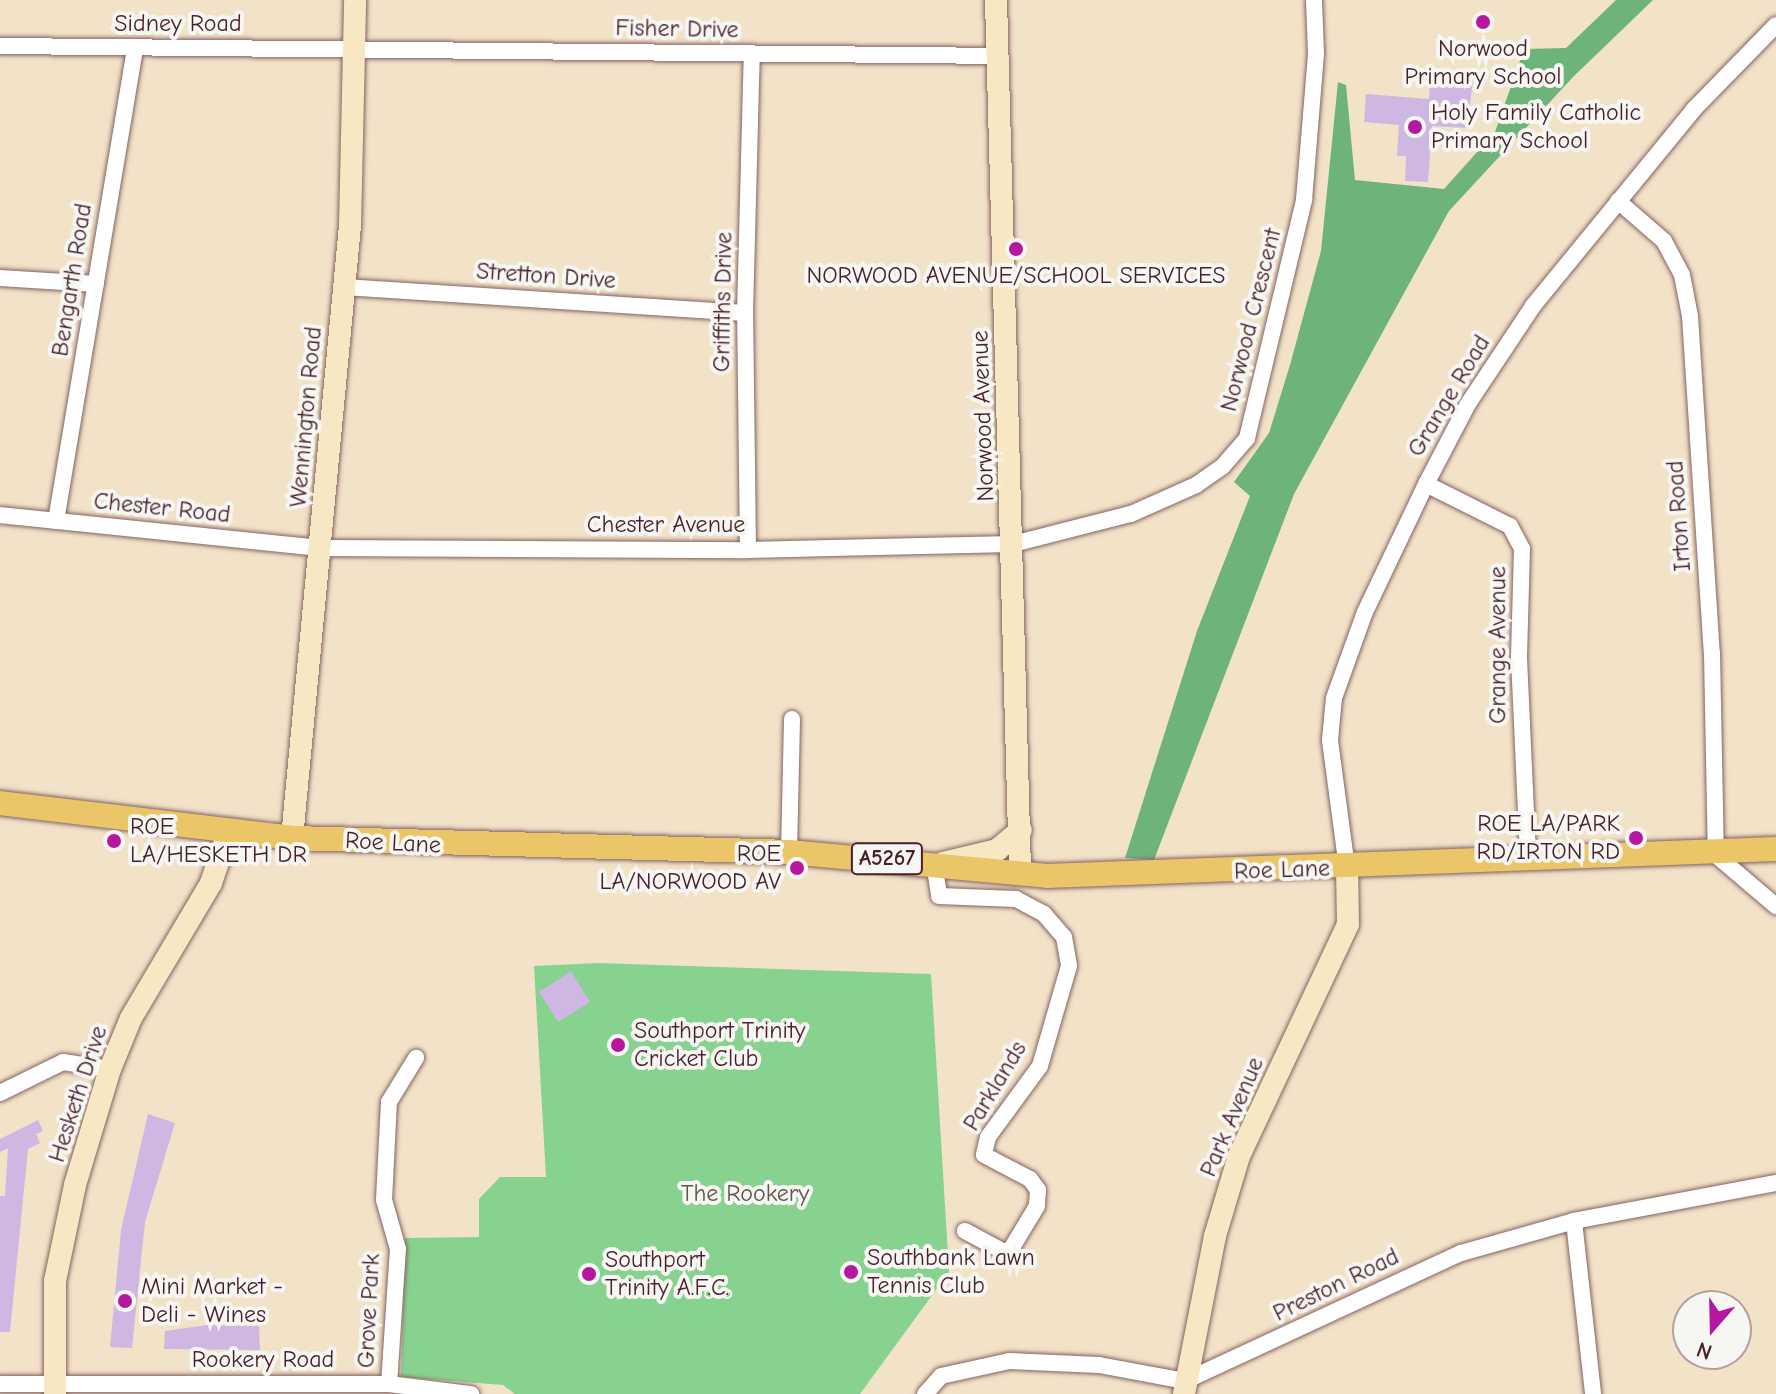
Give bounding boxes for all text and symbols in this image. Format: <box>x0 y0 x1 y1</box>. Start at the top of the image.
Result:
street label: Sidney Road <box>114 10 242 38</box>
marker: Norwood Primary School <box>1474 13 1492 31</box>
street label: Fisher Drive <box>615 14 739 44</box>
place label: Norwood Primary School <box>1404 35 1562 91</box>
place label: Holy Family Catholic Primary School <box>1431 99 1641 155</box>
marker: Holy Family Catholic Primary School <box>1406 118 1424 136</box>
street label: Bengarth Road <box>46 202 98 358</box>
street label: Norwood Crescent <box>1214 226 1288 414</box>
street label: Griffiths Drive <box>707 232 739 372</box>
marker: NORWOOD AVENUE/SCHOOL SERVICES <box>1007 240 1025 258</box>
street label: Stretton Drive <box>475 257 617 295</box>
place label: NORWOOD AVENUE/SCHOOL SERVICES <box>806 262 1226 290</box>
street label: Wennington Road <box>284 326 328 508</box>
street label: Norwood Avenue <box>966 330 1000 502</box>
street label: Grange Road <box>1402 330 1496 462</box>
street label: Irton Road <box>1661 460 1697 572</box>
street label: Chester Road <box>92 487 232 529</box>
street label: Chester Avenue <box>587 511 745 539</box>
street label: Grange Avenue <box>1484 566 1512 724</box>
place label: ROE LA/PARK RD/IRTON RD <box>1477 810 1620 866</box>
place label: ROE LA/HESKETH DR <box>130 813 307 869</box>
street label: Roe Lane <box>344 826 442 860</box>
marker: ROE LA/PARK RD/IRTON RD <box>1627 829 1645 847</box>
marker: ROE LA/HESKETH DR <box>105 832 123 850</box>
place label: ROE LA/NORWOOD AV <box>599 840 781 896</box>
road number: A5267 <box>849 841 925 877</box>
street label: Roe Lane <box>1234 854 1330 886</box>
marker: ROE LA/NORWOOD AV <box>788 859 806 877</box>
place label: Southport Trinity Cricket Club <box>634 1017 806 1073</box>
street label: Hesketh Drive <box>42 1022 114 1166</box>
marker: Southport Trinity Cricket Club <box>609 1036 627 1054</box>
street label: Parklands <box>957 1036 1033 1136</box>
street label: Park Avenue <box>1194 1053 1270 1181</box>
park label: The Rookery <box>681 1180 809 1208</box>
street label: Preston Road <box>1268 1242 1404 1328</box>
place label: Southbank Lawn Tennis Club <box>867 1244 1035 1300</box>
place label: Southport Trinity A.F.C. <box>605 1246 729 1302</box>
street label: Grove Park <box>352 1253 386 1369</box>
marker: Southbank Lawn Tennis Club <box>842 1263 860 1281</box>
marker: Southport Trinity A.F.C. <box>580 1265 598 1283</box>
place label: Mini Market - Deli - Wines <box>141 1273 283 1329</box>
north arrow <box>1672 1290 1752 1370</box>
marker: Mini Market - Deli - Wines <box>116 1292 134 1310</box>
text: N <box>1693 1336 1716 1365</box>
street label: Rookery Road <box>192 1346 334 1374</box>

